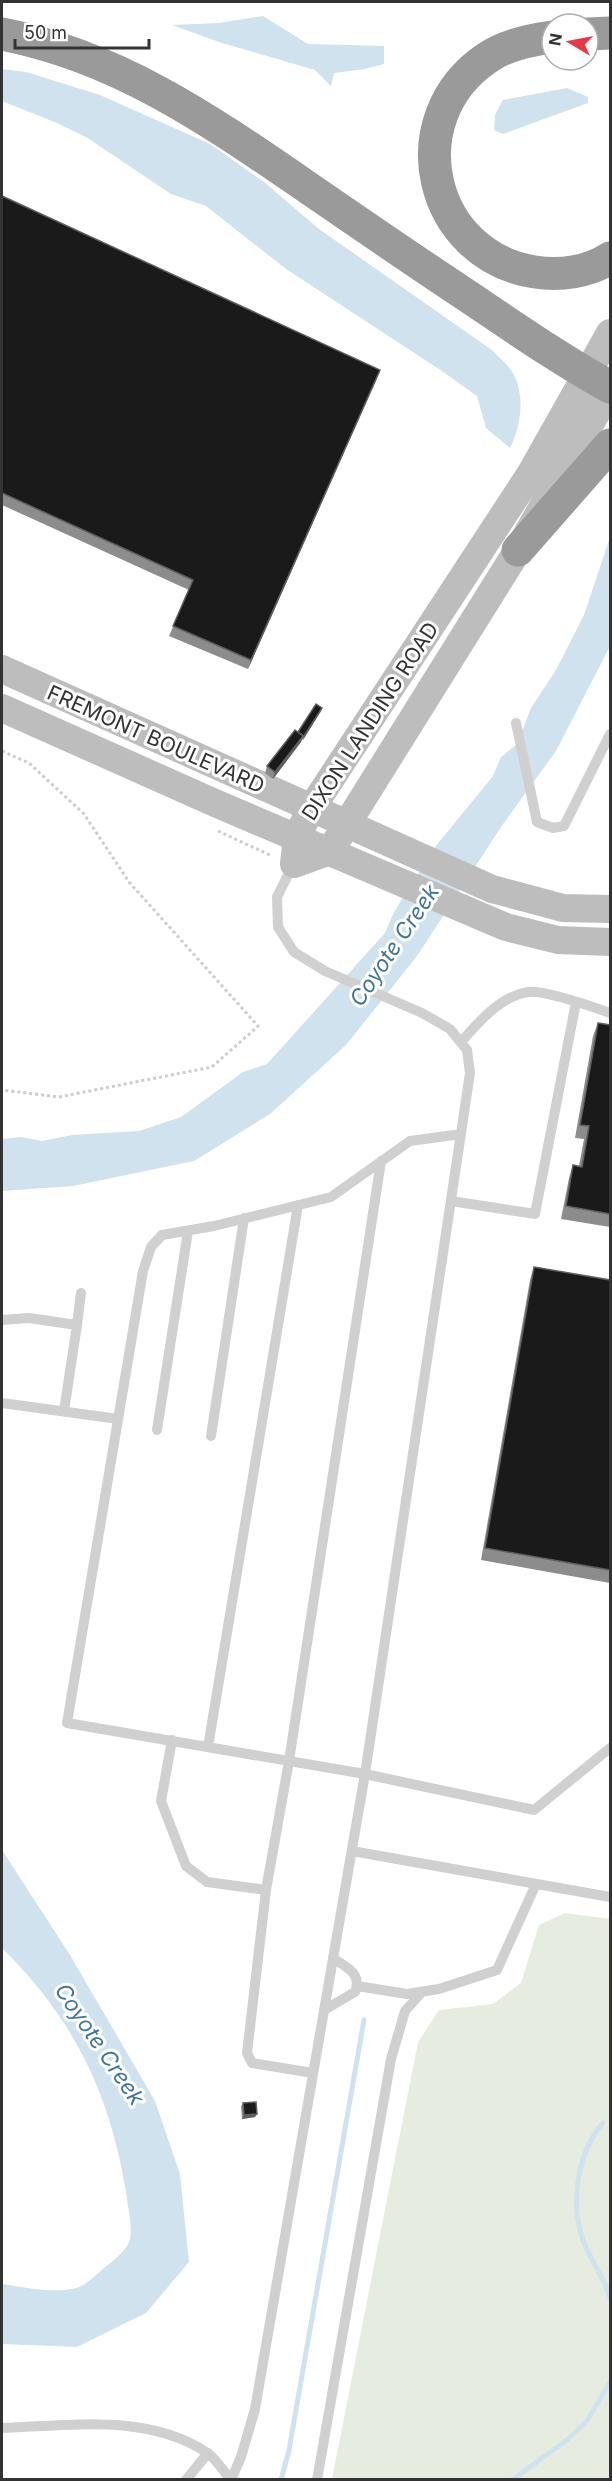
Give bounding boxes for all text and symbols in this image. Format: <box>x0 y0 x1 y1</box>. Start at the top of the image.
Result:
scale bar <box>15 12 148 50</box>
north arrow <box>540 12 600 72</box>
text: 50 m <box>24 22 67 43</box>
text: N <box>544 32 566 47</box>
street label: DIXON LANDING ROAD <box>297 617 443 825</box>
street label: FREMONT BOULEVARD <box>44 680 268 798</box>
water label: Coyote Creek <box>344 878 445 1011</box>
water label: Coyote Creek <box>50 1978 151 2111</box>

